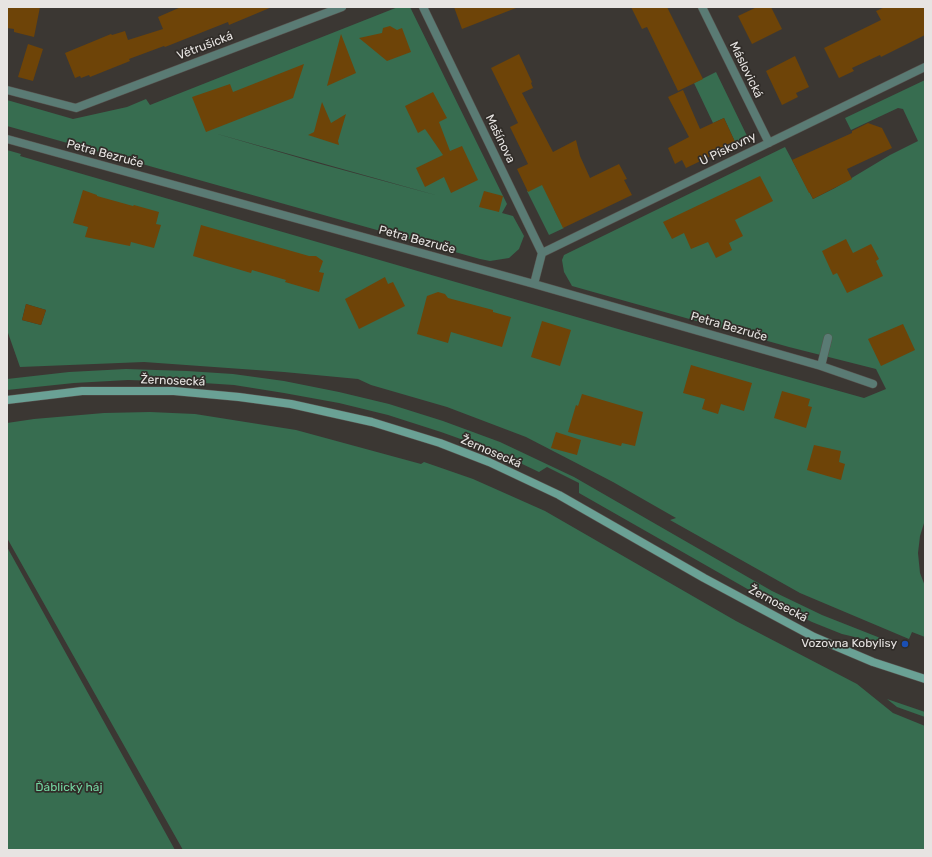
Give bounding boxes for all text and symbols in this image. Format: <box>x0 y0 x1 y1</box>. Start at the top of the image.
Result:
street label: Větrušická <box>175 29 235 63</box>
street label: Máslovická <box>726 40 766 100</box>
street label: Mašínova <box>482 112 518 166</box>
street label: U Pískovny <box>697 129 759 169</box>
street label: Petra Bezruče <box>65 137 145 171</box>
street label: Petra Bezruče <box>377 223 457 257</box>
street label: Petra Bezruče <box>689 309 769 345</box>
street label: Žernosecká <box>140 373 206 389</box>
street label: Žernosecká <box>458 433 524 471</box>
street label: Žernosecká <box>746 582 810 626</box>
place label: Vozovna Kobylisy <box>801 637 897 651</box>
marker: Vozovna Kobylisy <box>900 639 910 649</box>
park label: Ďáblický háj <box>35 781 103 795</box>

